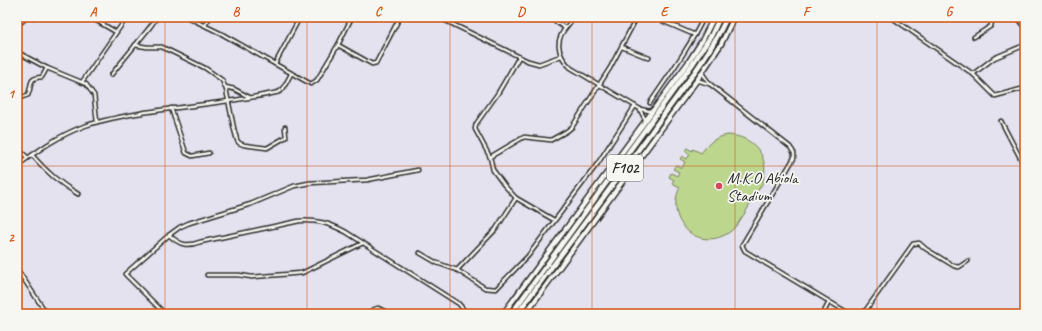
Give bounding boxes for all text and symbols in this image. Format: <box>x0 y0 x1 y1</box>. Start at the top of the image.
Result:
text: A <box>90 4 98 20</box>
text: B <box>233 4 241 20</box>
text: C <box>375 4 383 20</box>
text: D <box>517 4 526 20</box>
text: E <box>661 4 670 20</box>
text: F <box>803 4 812 20</box>
text: G <box>946 4 954 20</box>
text: 1 <box>8 86 16 102</box>
road number: F102 <box>607 155 643 181</box>
place label: M.K.O Abiola Stadium <box>727 168 799 206</box>
marker: M.K.O Abiola Stadium <box>714 181 724 191</box>
text: 2 <box>8 230 15 246</box>

